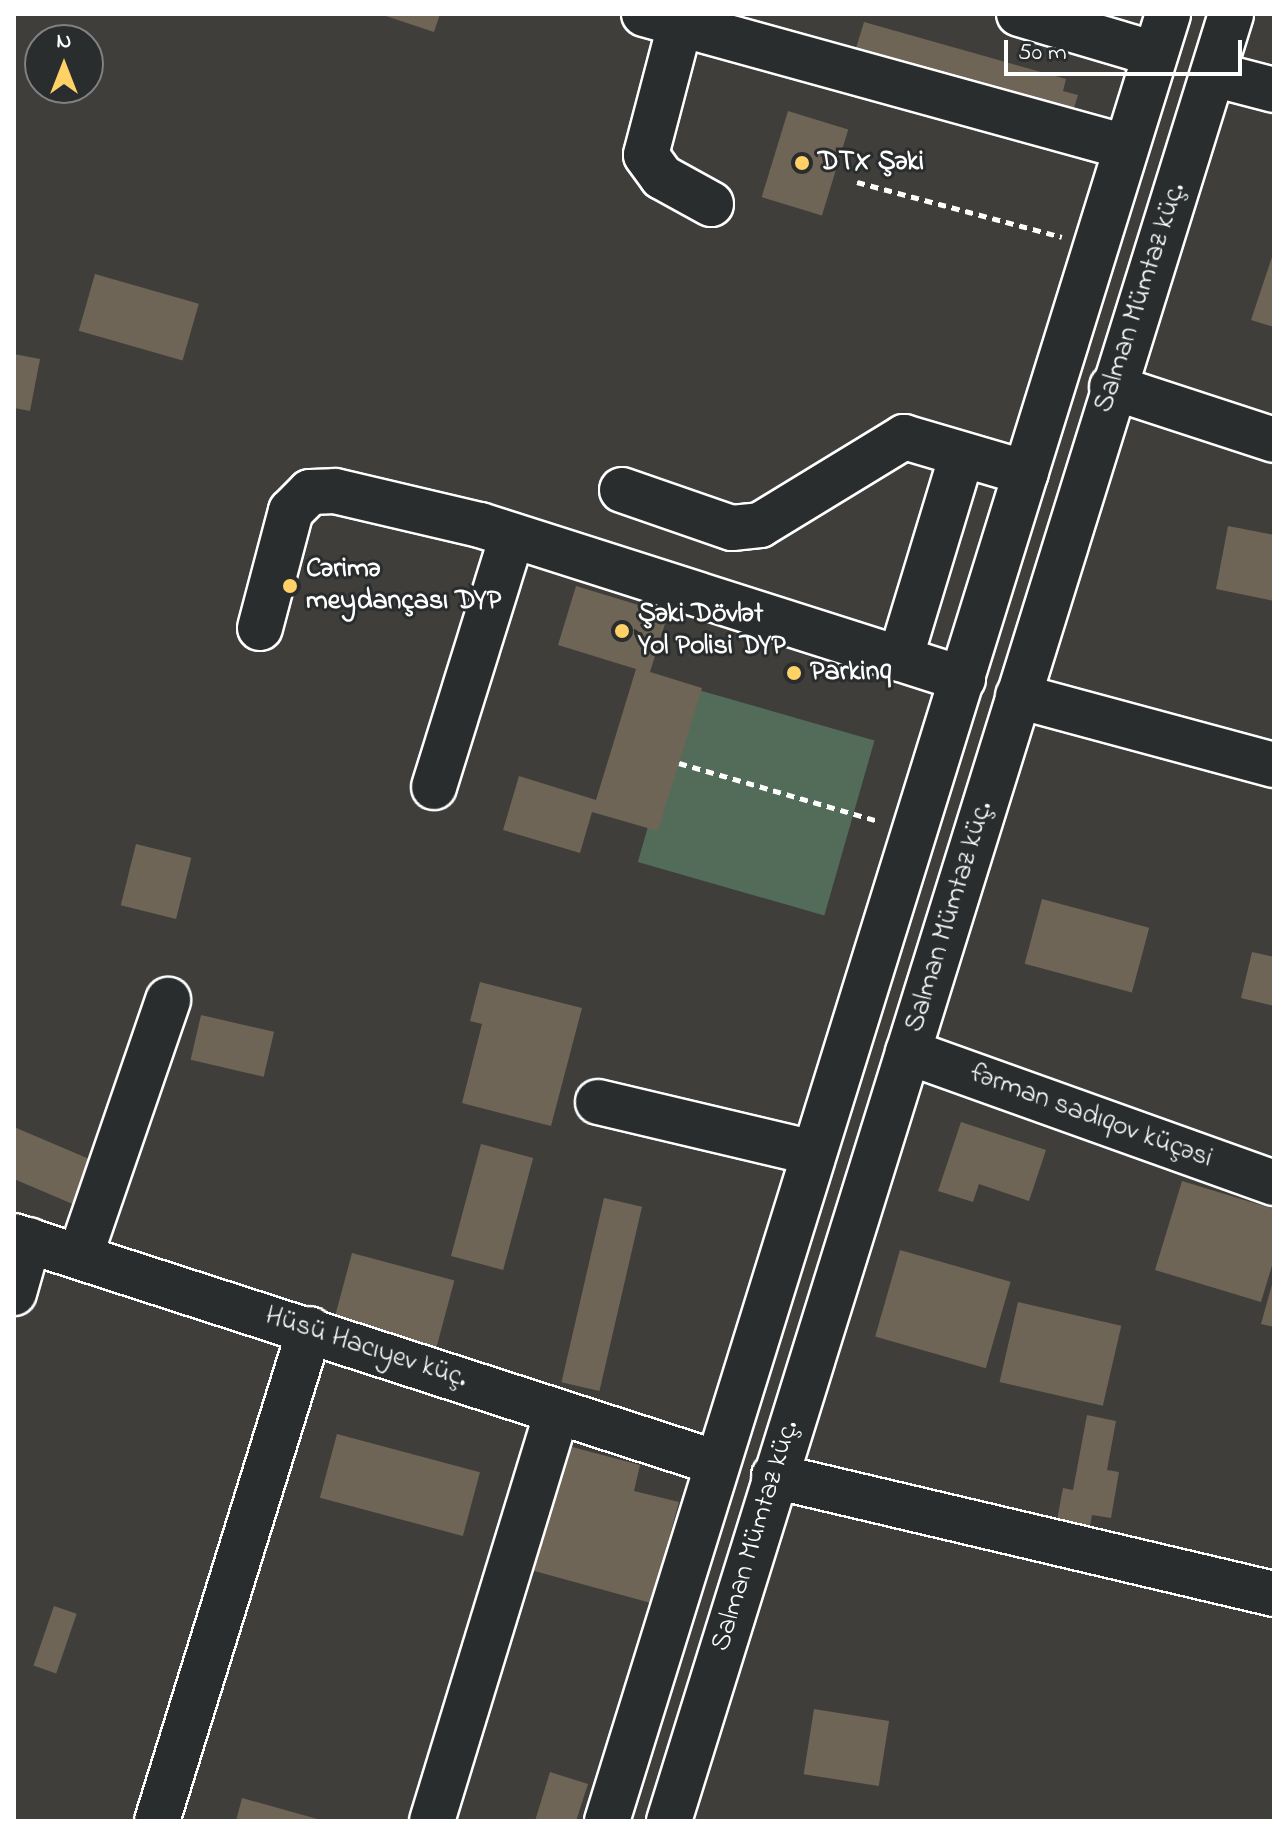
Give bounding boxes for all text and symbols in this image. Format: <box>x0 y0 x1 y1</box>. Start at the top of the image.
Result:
north arrow <box>24 24 104 104</box>
scale bar <box>1008 24 1246 74</box>
text: N <box>57 26 71 58</box>
text: 50 m <box>1018 36 1067 71</box>
place label: DTX Şəki <box>818 146 924 180</box>
marker: DTX Şəki <box>793 154 811 172</box>
street label: Salman Mümtaz küç. <box>1088 179 1194 417</box>
place label: Cərimə meydançası DYP <box>306 553 501 619</box>
marker: Cərimə meydançası DYP <box>281 577 299 595</box>
place label: Şəki Dövlət Yol Polisi DYP <box>638 598 786 664</box>
marker: Şəki Dövlət Yol Polisi DYP <box>613 622 631 640</box>
place label: Parkinq <box>810 656 891 690</box>
marker: Parkinq <box>785 664 803 682</box>
street label: Salman Mümtaz küç. <box>899 797 1001 1037</box>
street label: fərman sadıqov küçəsi <box>965 1057 1217 1177</box>
street label: Hüsü Hacıyev küç. <box>261 1299 471 1397</box>
street label: Salman Mümtaz küç. <box>705 1416 807 1656</box>

